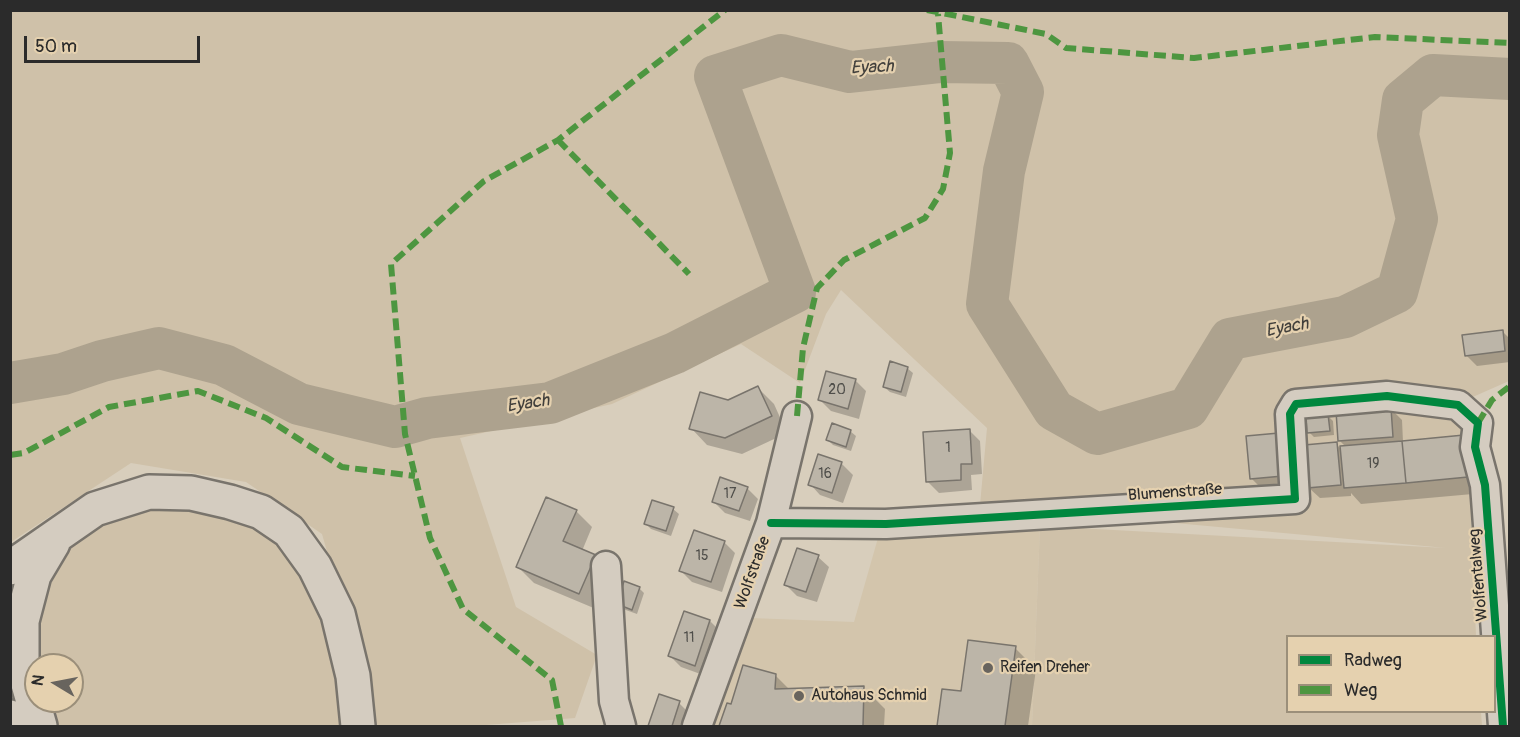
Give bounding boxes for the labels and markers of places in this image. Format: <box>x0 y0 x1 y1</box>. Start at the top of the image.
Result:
place label: Reifen Dreher <box>1000 658 1090 678</box>
marker: Reifen Dreher <box>981 661 995 675</box>
place label: Autohaus Schmid <box>811 686 927 706</box>
marker: Autohaus Schmid <box>792 689 806 703</box>

